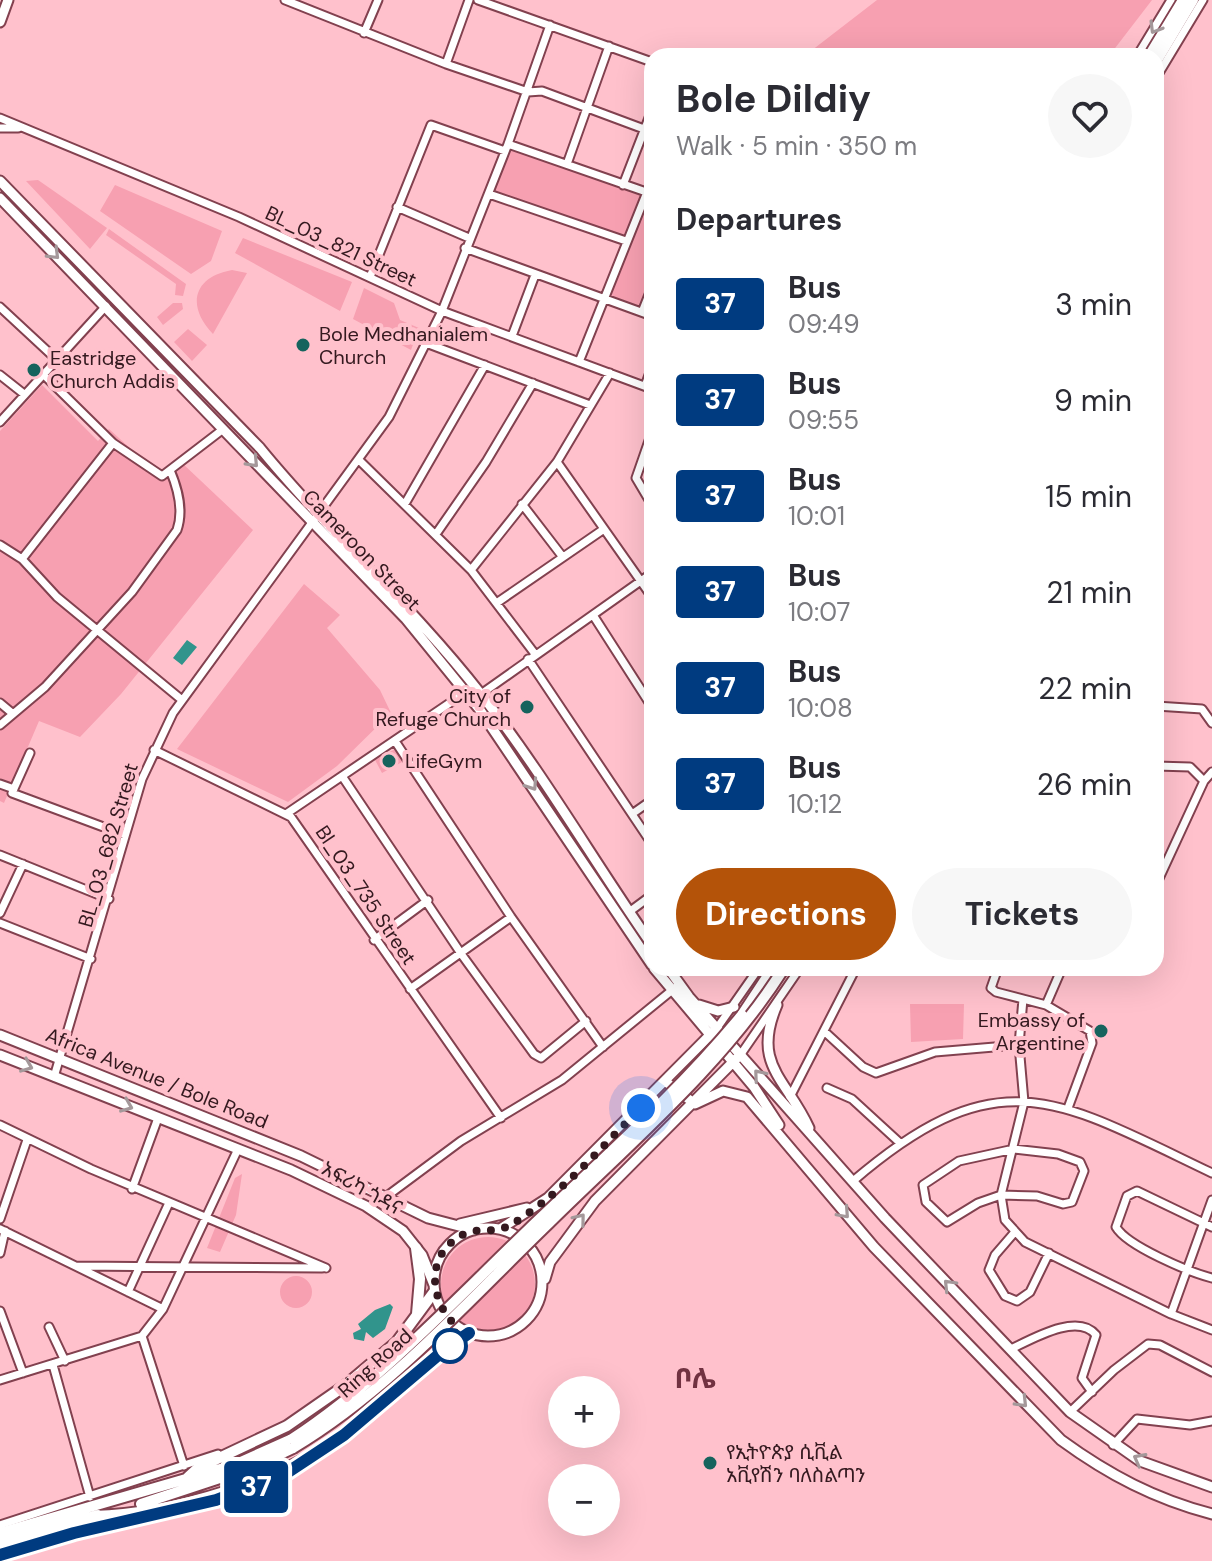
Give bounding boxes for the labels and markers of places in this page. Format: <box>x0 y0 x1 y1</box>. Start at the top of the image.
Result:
place label: Bole Medhanialem Church <box>319 321 488 370</box>
marker: Bole Medhanialem Church <box>294 336 312 354</box>
place label: Eastridge Church Addis <box>50 345 175 394</box>
marker: Eastridge Church Addis <box>25 361 43 379</box>
place label: City of Refuge Church <box>375 683 511 732</box>
marker: City of Refuge Church <box>518 698 536 716</box>
place label: LifeGym <box>405 748 482 774</box>
marker: LifeGym <box>380 752 398 770</box>
place label: Embassy of Argentine <box>978 1007 1085 1056</box>
marker: Embassy of Argentine <box>1092 1022 1110 1040</box>
unlabelled marker <box>433 1329 467 1363</box>
place label: የኢትዮጵያ ሲቪል አቪየሽን ባለስልጣን <box>726 1439 866 1488</box>
marker: የኢትዮጵያ ሲቪል አቪየሽን ባለስልጣን <box>701 1454 719 1472</box>

